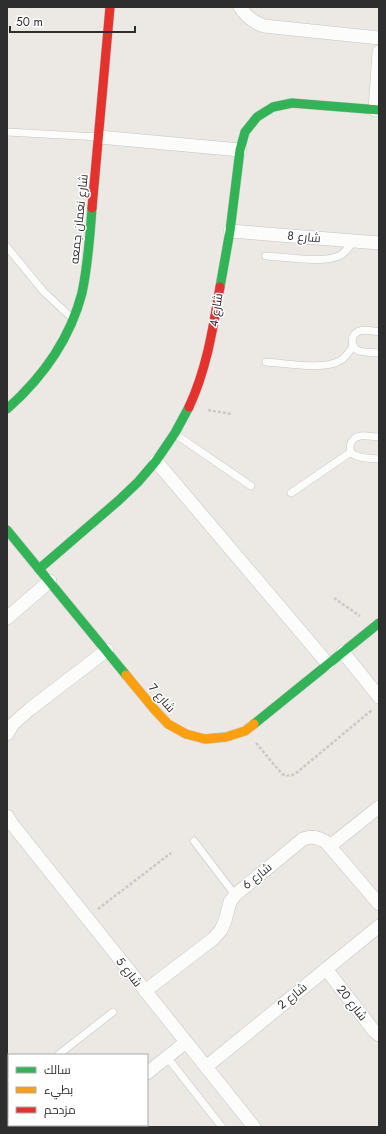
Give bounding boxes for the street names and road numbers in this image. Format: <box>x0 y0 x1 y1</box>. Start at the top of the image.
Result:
street label: شارع نعمان جمعه <box>65 173 93 265</box>
street label: شارع 8 <box>287 227 321 247</box>
street label: شارع 4 <box>204 292 228 328</box>
street label: شارع 7 <box>144 680 180 716</box>
street label: شارع 6 <box>238 858 276 894</box>
street label: شارع 5 <box>112 953 146 991</box>
street label: شارع 2 <box>273 978 311 1014</box>
street label: شارع 20 <box>332 981 372 1025</box>

